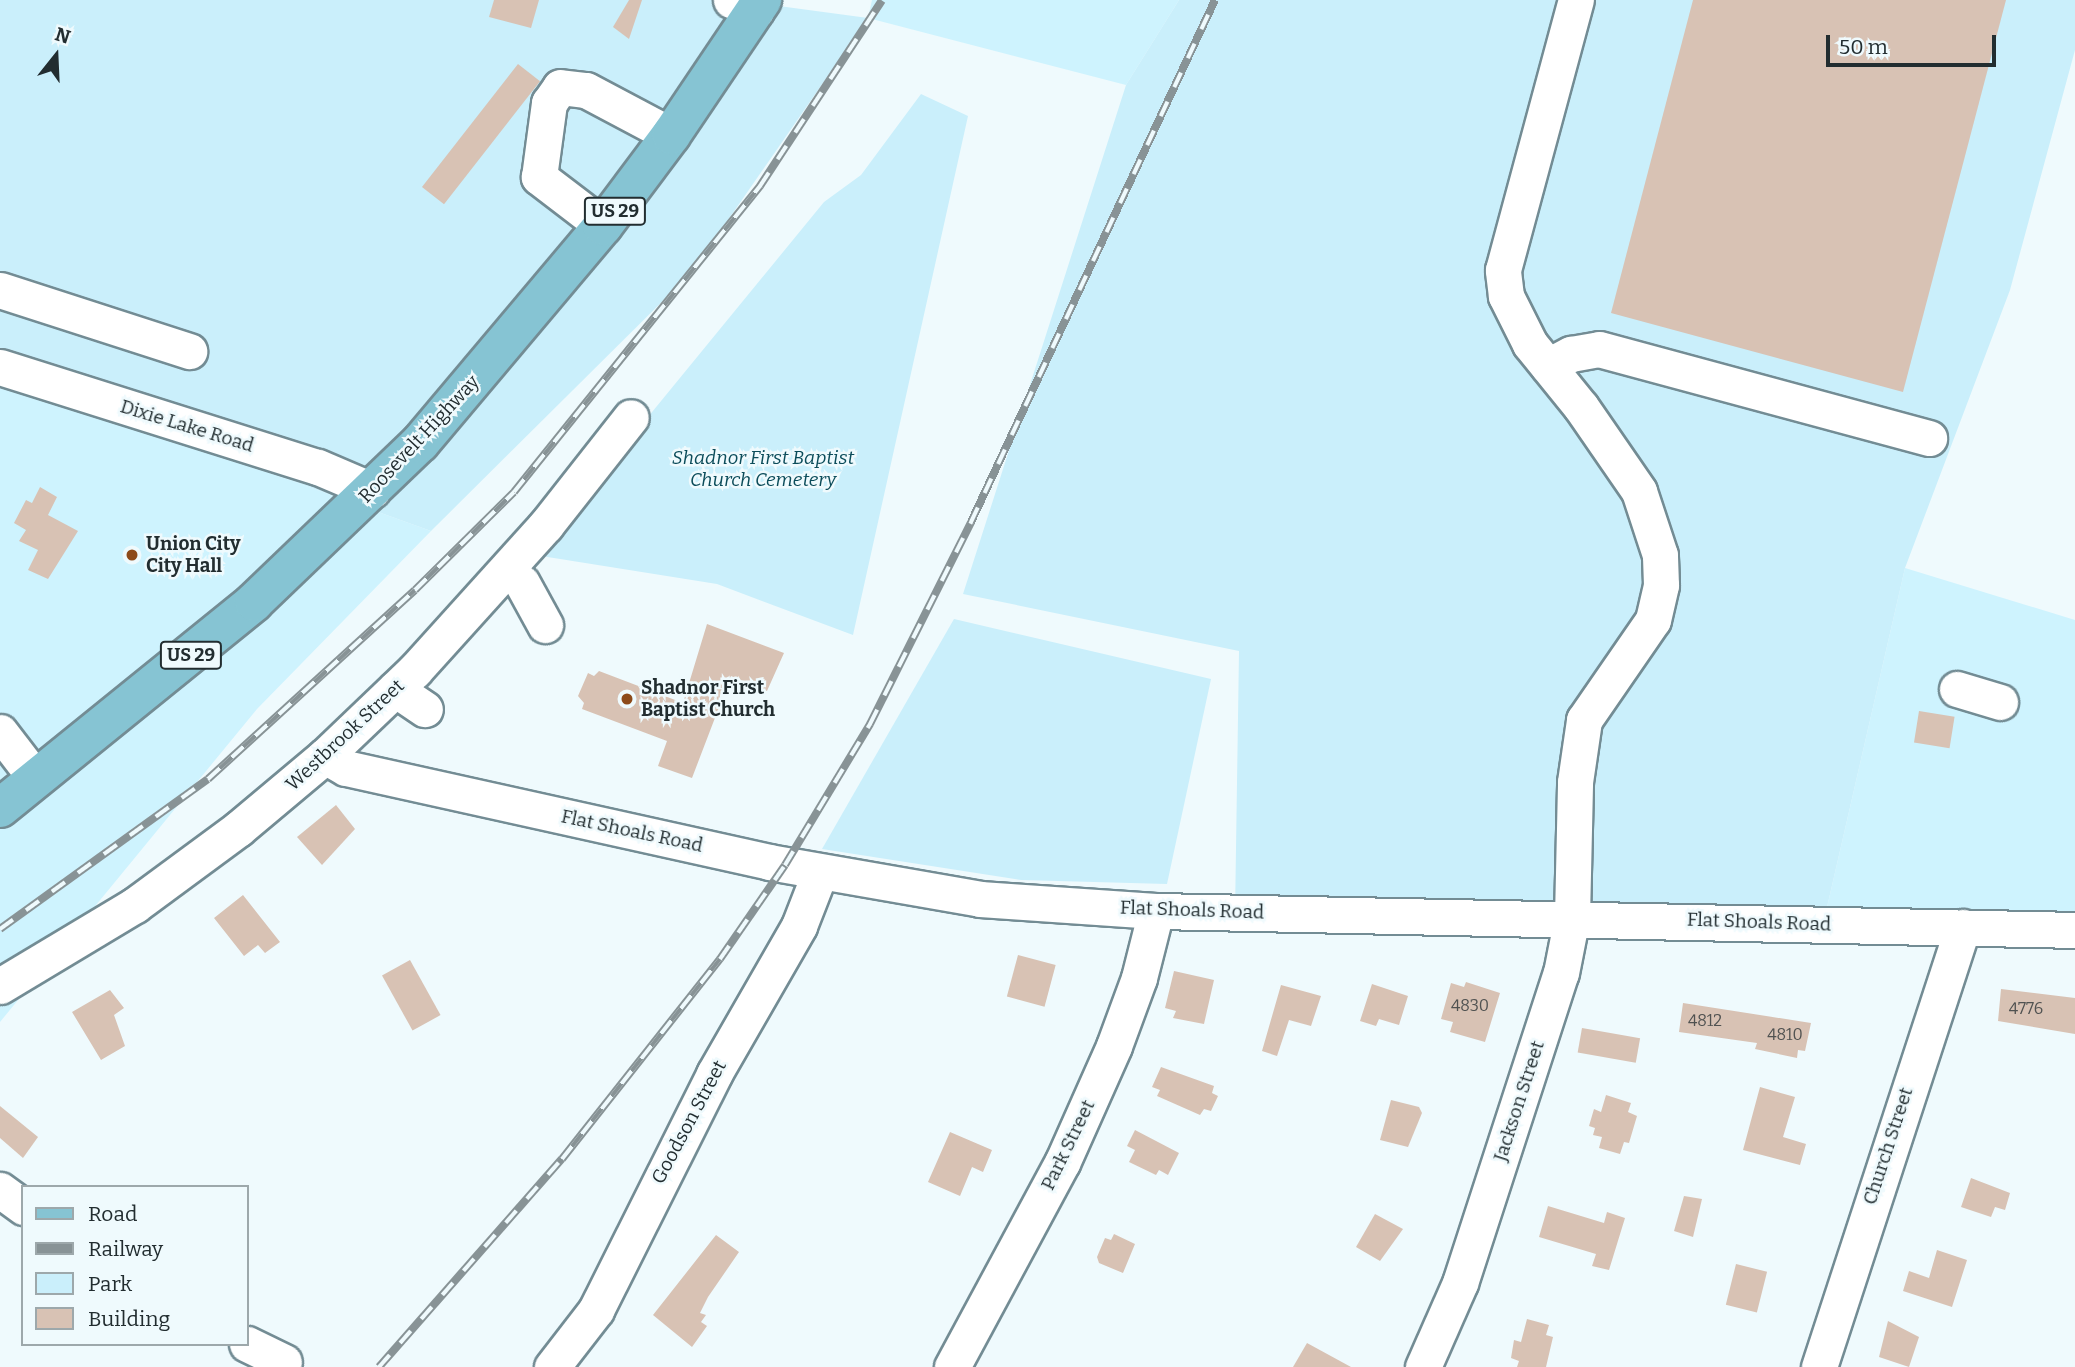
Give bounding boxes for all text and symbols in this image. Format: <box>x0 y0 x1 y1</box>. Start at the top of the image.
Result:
north arrow <box>21 21 91 91</box>
scale bar <box>1830 21 2000 65</box>
text: N <box>52 22 73 49</box>
text: 50 m <box>1839 34 1888 60</box>
road number: US 29 <box>584 196 646 226</box>
street label: Roosevelt Highway <box>354 370 484 508</box>
street label: Dixie Lake Road <box>118 395 256 457</box>
park label: Shadnor First Baptist Church Cemetery <box>672 447 854 491</box>
place label: Union City City Hall <box>146 533 241 577</box>
marker: Union City City Hall <box>124 547 140 563</box>
road number: US 29 <box>160 640 222 670</box>
street label: Westbrook Street <box>281 674 409 796</box>
place label: Shadnor First Baptist Church <box>641 677 775 721</box>
marker: Shadnor First Baptist Church <box>619 691 635 707</box>
street label: Flat Shoals Road <box>559 805 705 857</box>
street label: Flat Shoals Road <box>1120 896 1264 924</box>
street label: Flat Shoals Road <box>1687 908 1831 936</box>
house number: 4830 <box>1451 996 1489 1016</box>
house number: 4776 <box>2009 999 2043 1019</box>
house number: 4812 <box>1688 1011 1722 1031</box>
house number: 4810 <box>1767 1025 1803 1045</box>
street label: Jackson Street <box>1489 1038 1549 1164</box>
street label: Goodson Street <box>647 1056 731 1188</box>
street label: Church Street <box>1858 1085 1918 1207</box>
street label: Park Street <box>1036 1096 1100 1194</box>
legend <box>21 1185 248 1346</box>
text: Road <box>88 1201 137 1227</box>
text: Railway <box>88 1236 163 1262</box>
text: Park <box>88 1271 132 1297</box>
text: Building <box>88 1306 170 1332</box>

